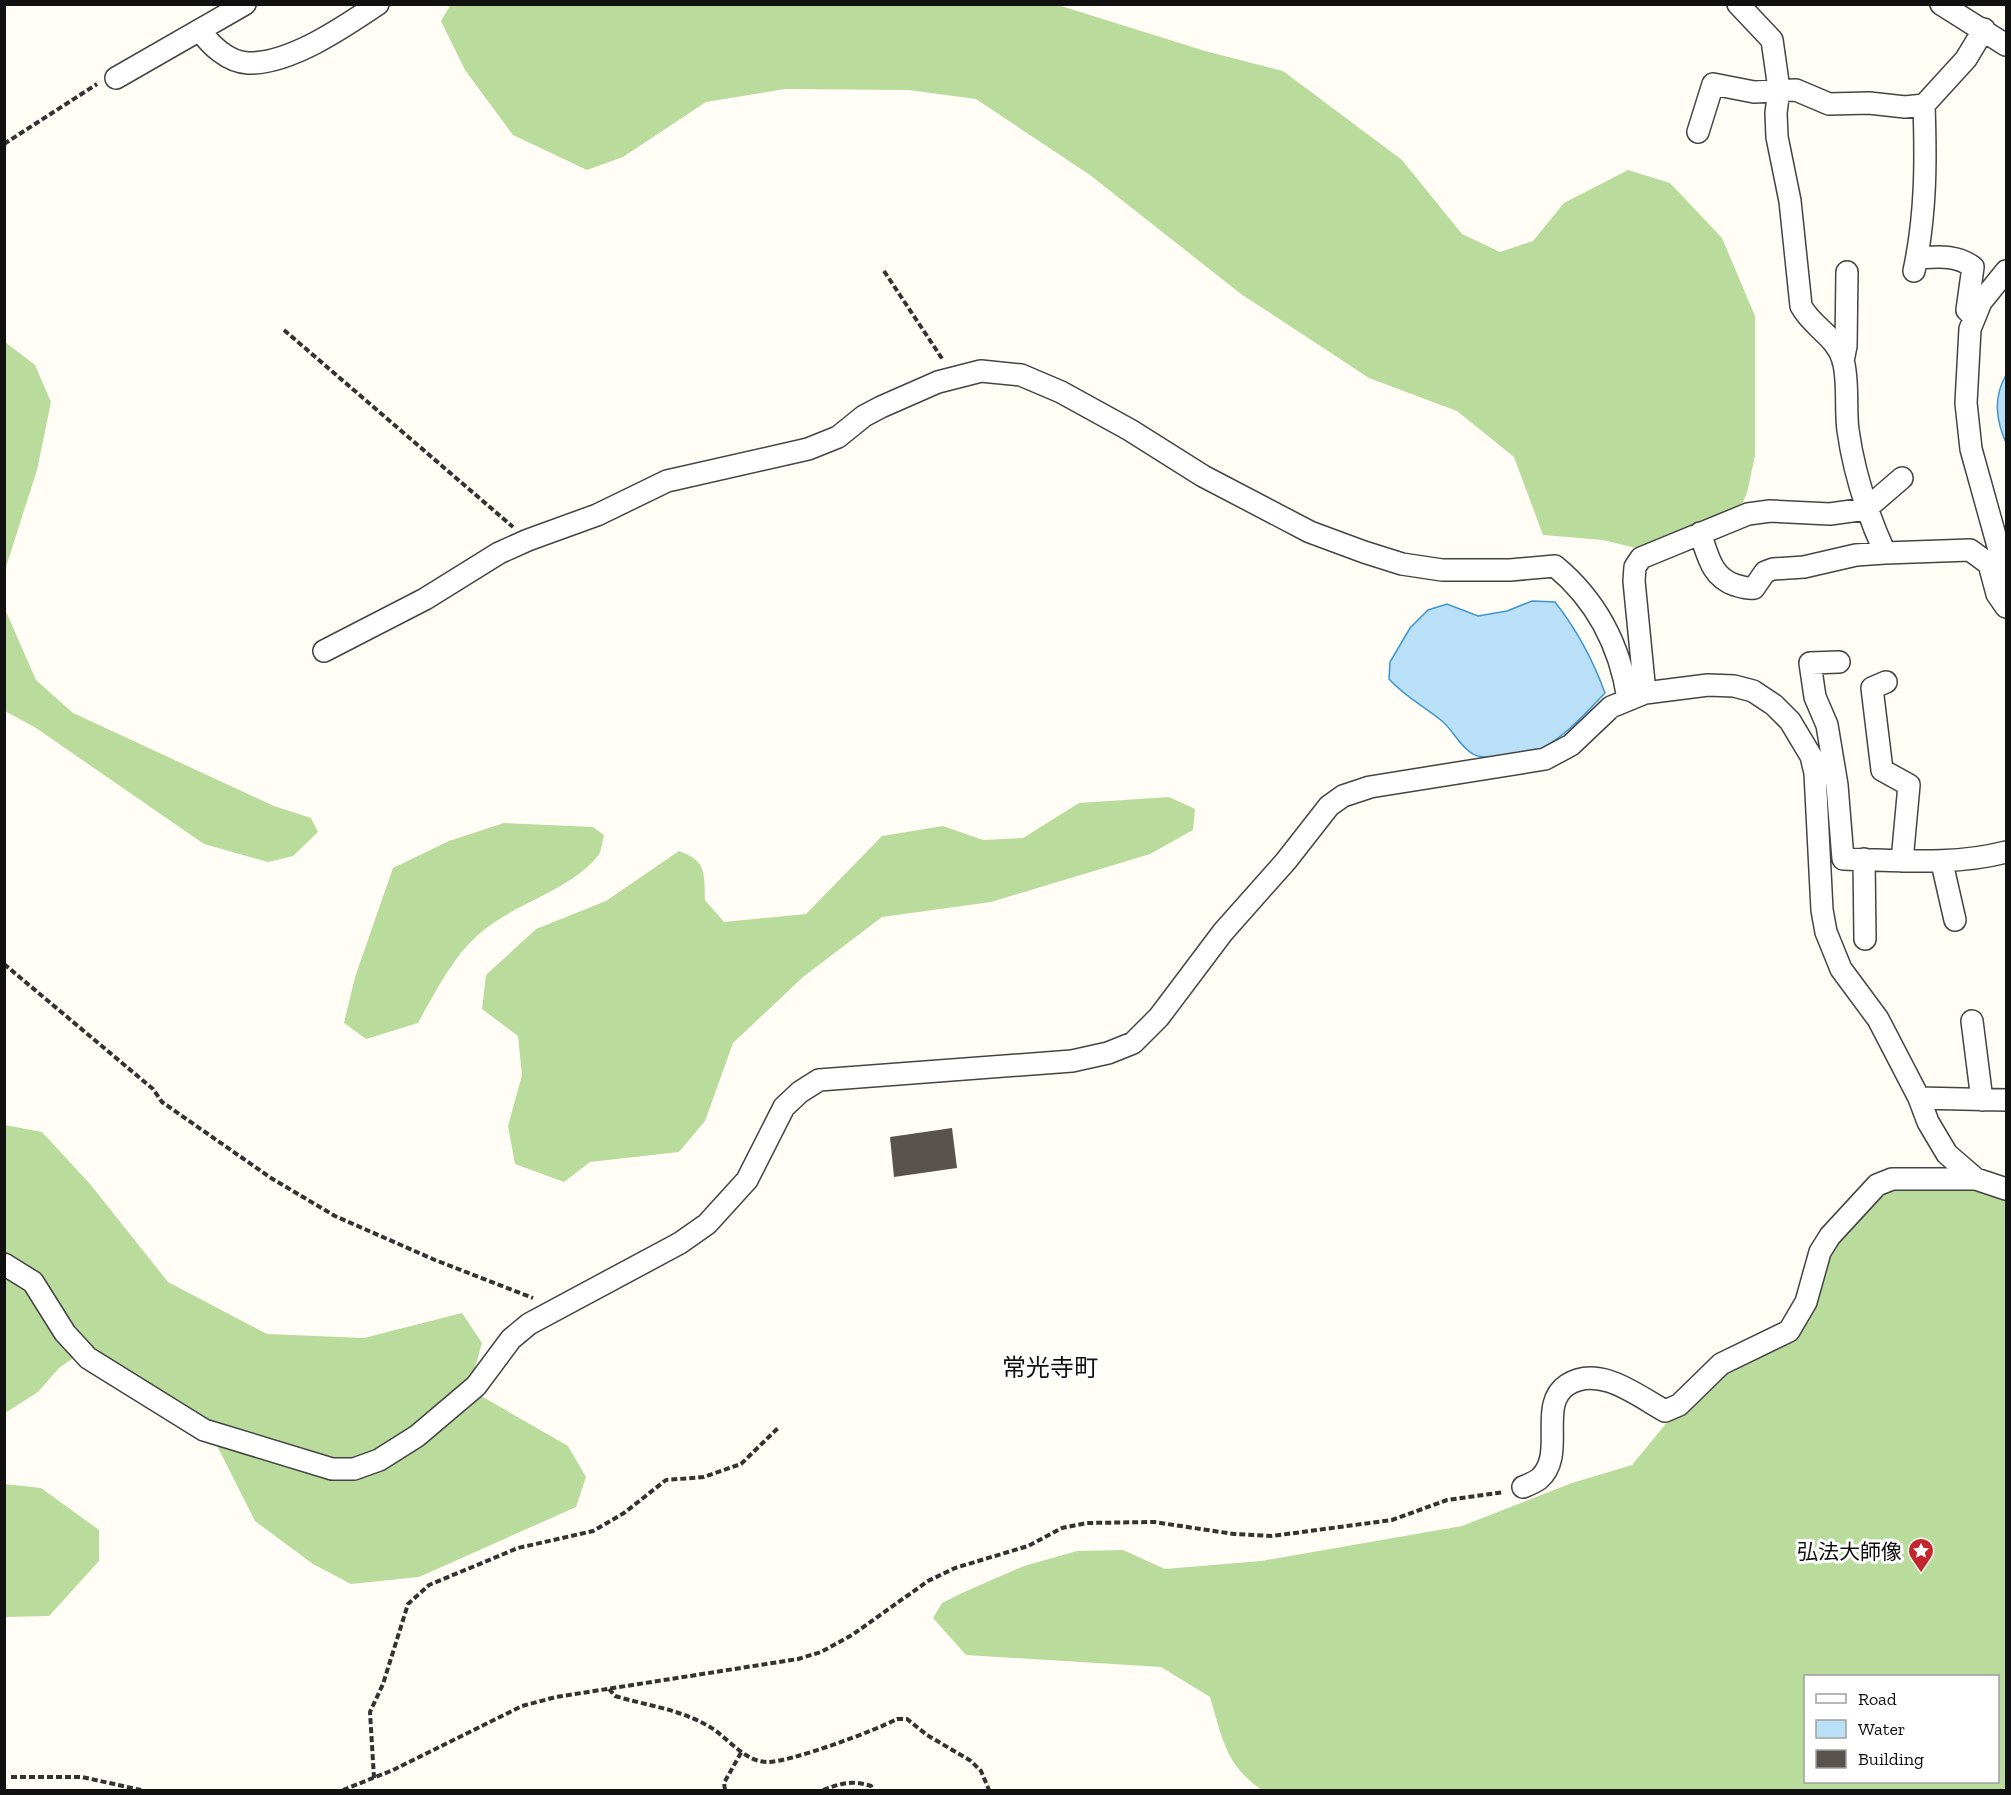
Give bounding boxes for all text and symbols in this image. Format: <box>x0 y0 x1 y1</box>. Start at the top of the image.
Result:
district label: 常光寺町 <box>1002 1353 1098 1382</box>
place icon: 弘法大師像 <box>1906 1536 1936 1574</box>
place label: 弘法大師像 <box>1797 1539 1902 1564</box>
legend <box>1804 1675 1999 1783</box>
text: Road <box>1858 1688 1897 1710</box>
text: Water <box>1858 1718 1905 1740</box>
text: Building <box>1858 1748 1924 1770</box>

